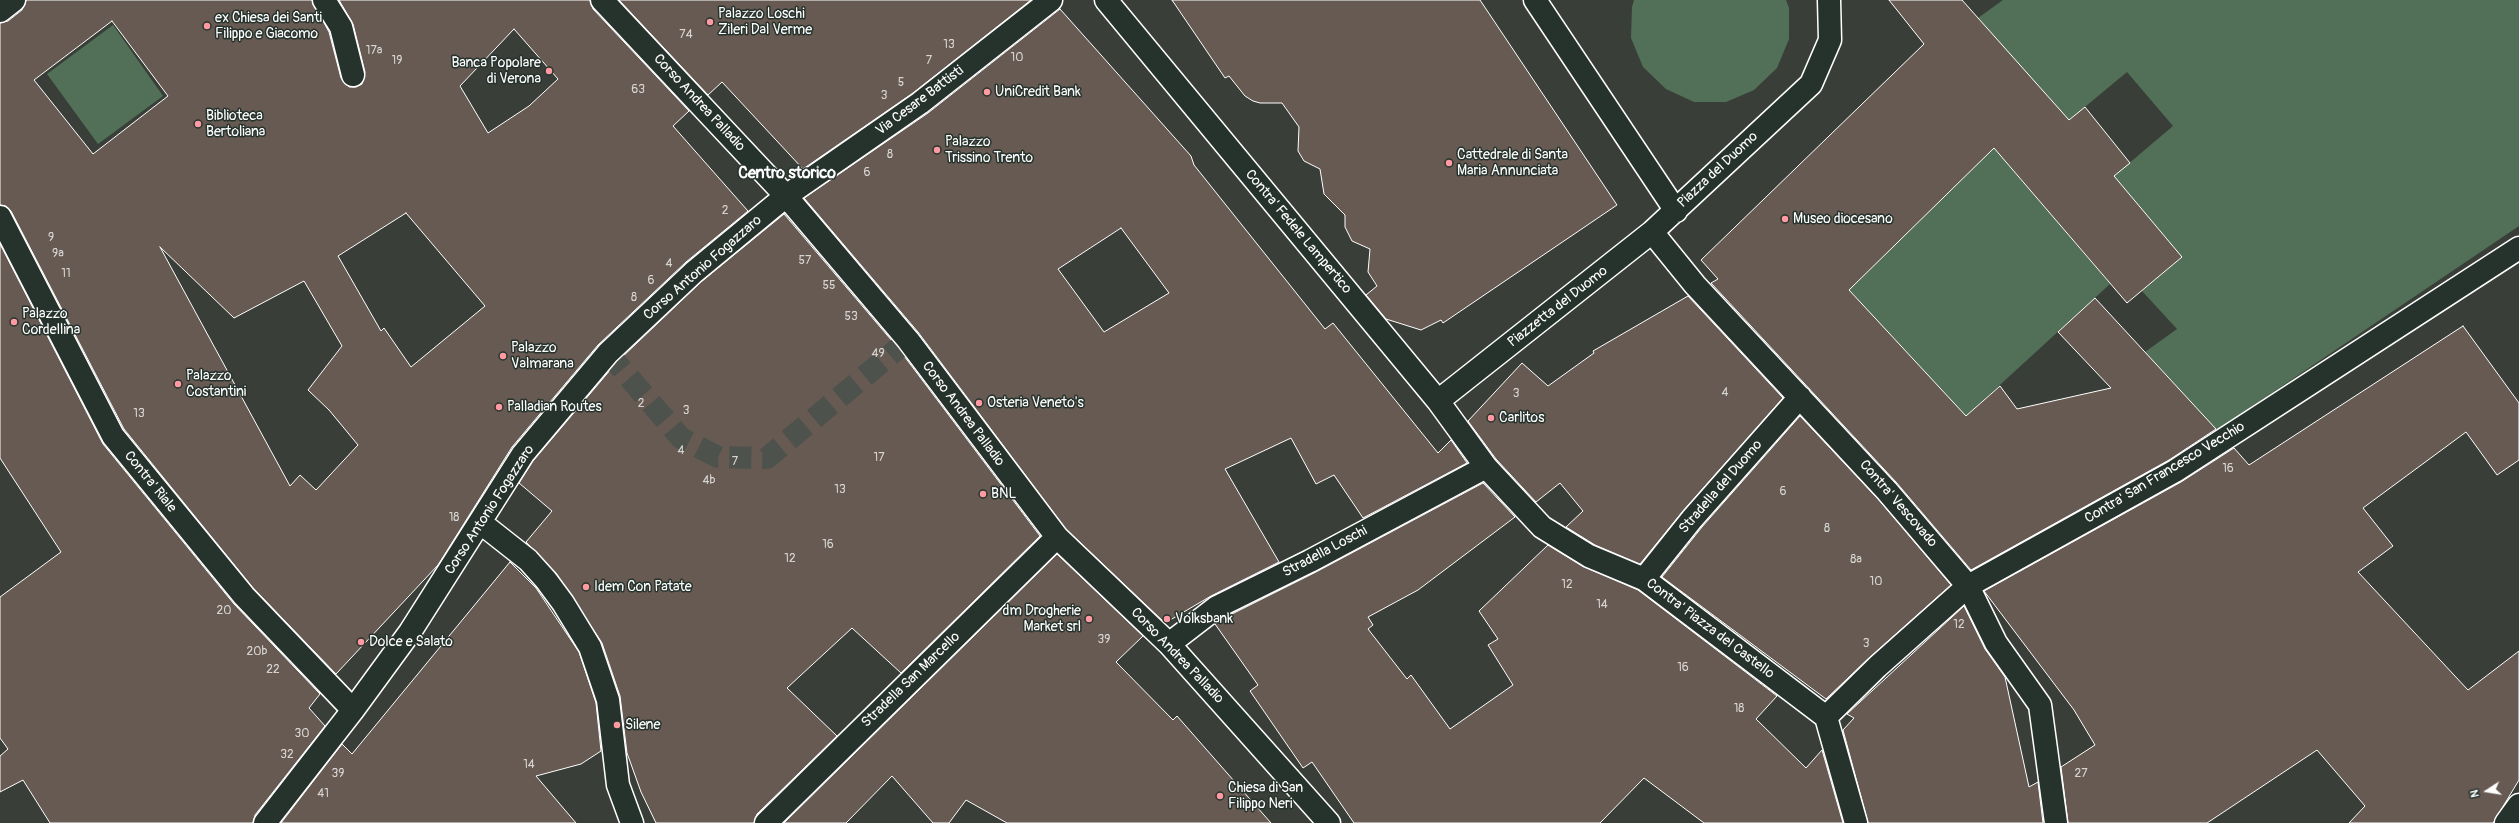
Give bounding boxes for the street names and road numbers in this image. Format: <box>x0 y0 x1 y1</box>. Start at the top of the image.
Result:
street label: Corso Andrea Palladio <box>650 51 748 155</box>
street label: Via Cesare Battisti <box>873 63 967 139</box>
street label: Piazza del Duomo <box>1674 128 1762 212</box>
street label: Contra' Fedele Lampertico <box>1241 166 1355 298</box>
street label: Corso Antonio Fogazzaro <box>641 212 765 324</box>
street label: Piazzetta del Duomo <box>1505 263 1611 351</box>
street label: Corso Andrea Palladio <box>918 358 1008 470</box>
street label: Contra' San Francesco Vecchio <box>2082 419 2248 527</box>
street label: Stradella del Duomo <box>1676 437 1766 537</box>
street label: Corso Antonio Fogazzaro <box>442 442 538 578</box>
street label: Contra' Riale <box>120 448 180 516</box>
street label: Contra' Vescovado <box>1856 457 1940 551</box>
street label: Stradella Loschi <box>1280 523 1370 581</box>
street label: Contra' Piazza del Castello <box>1643 575 1777 683</box>
street label: Corso Andrea Palladio <box>1127 605 1227 707</box>
street label: Stradella San Marcello <box>858 629 964 731</box>

